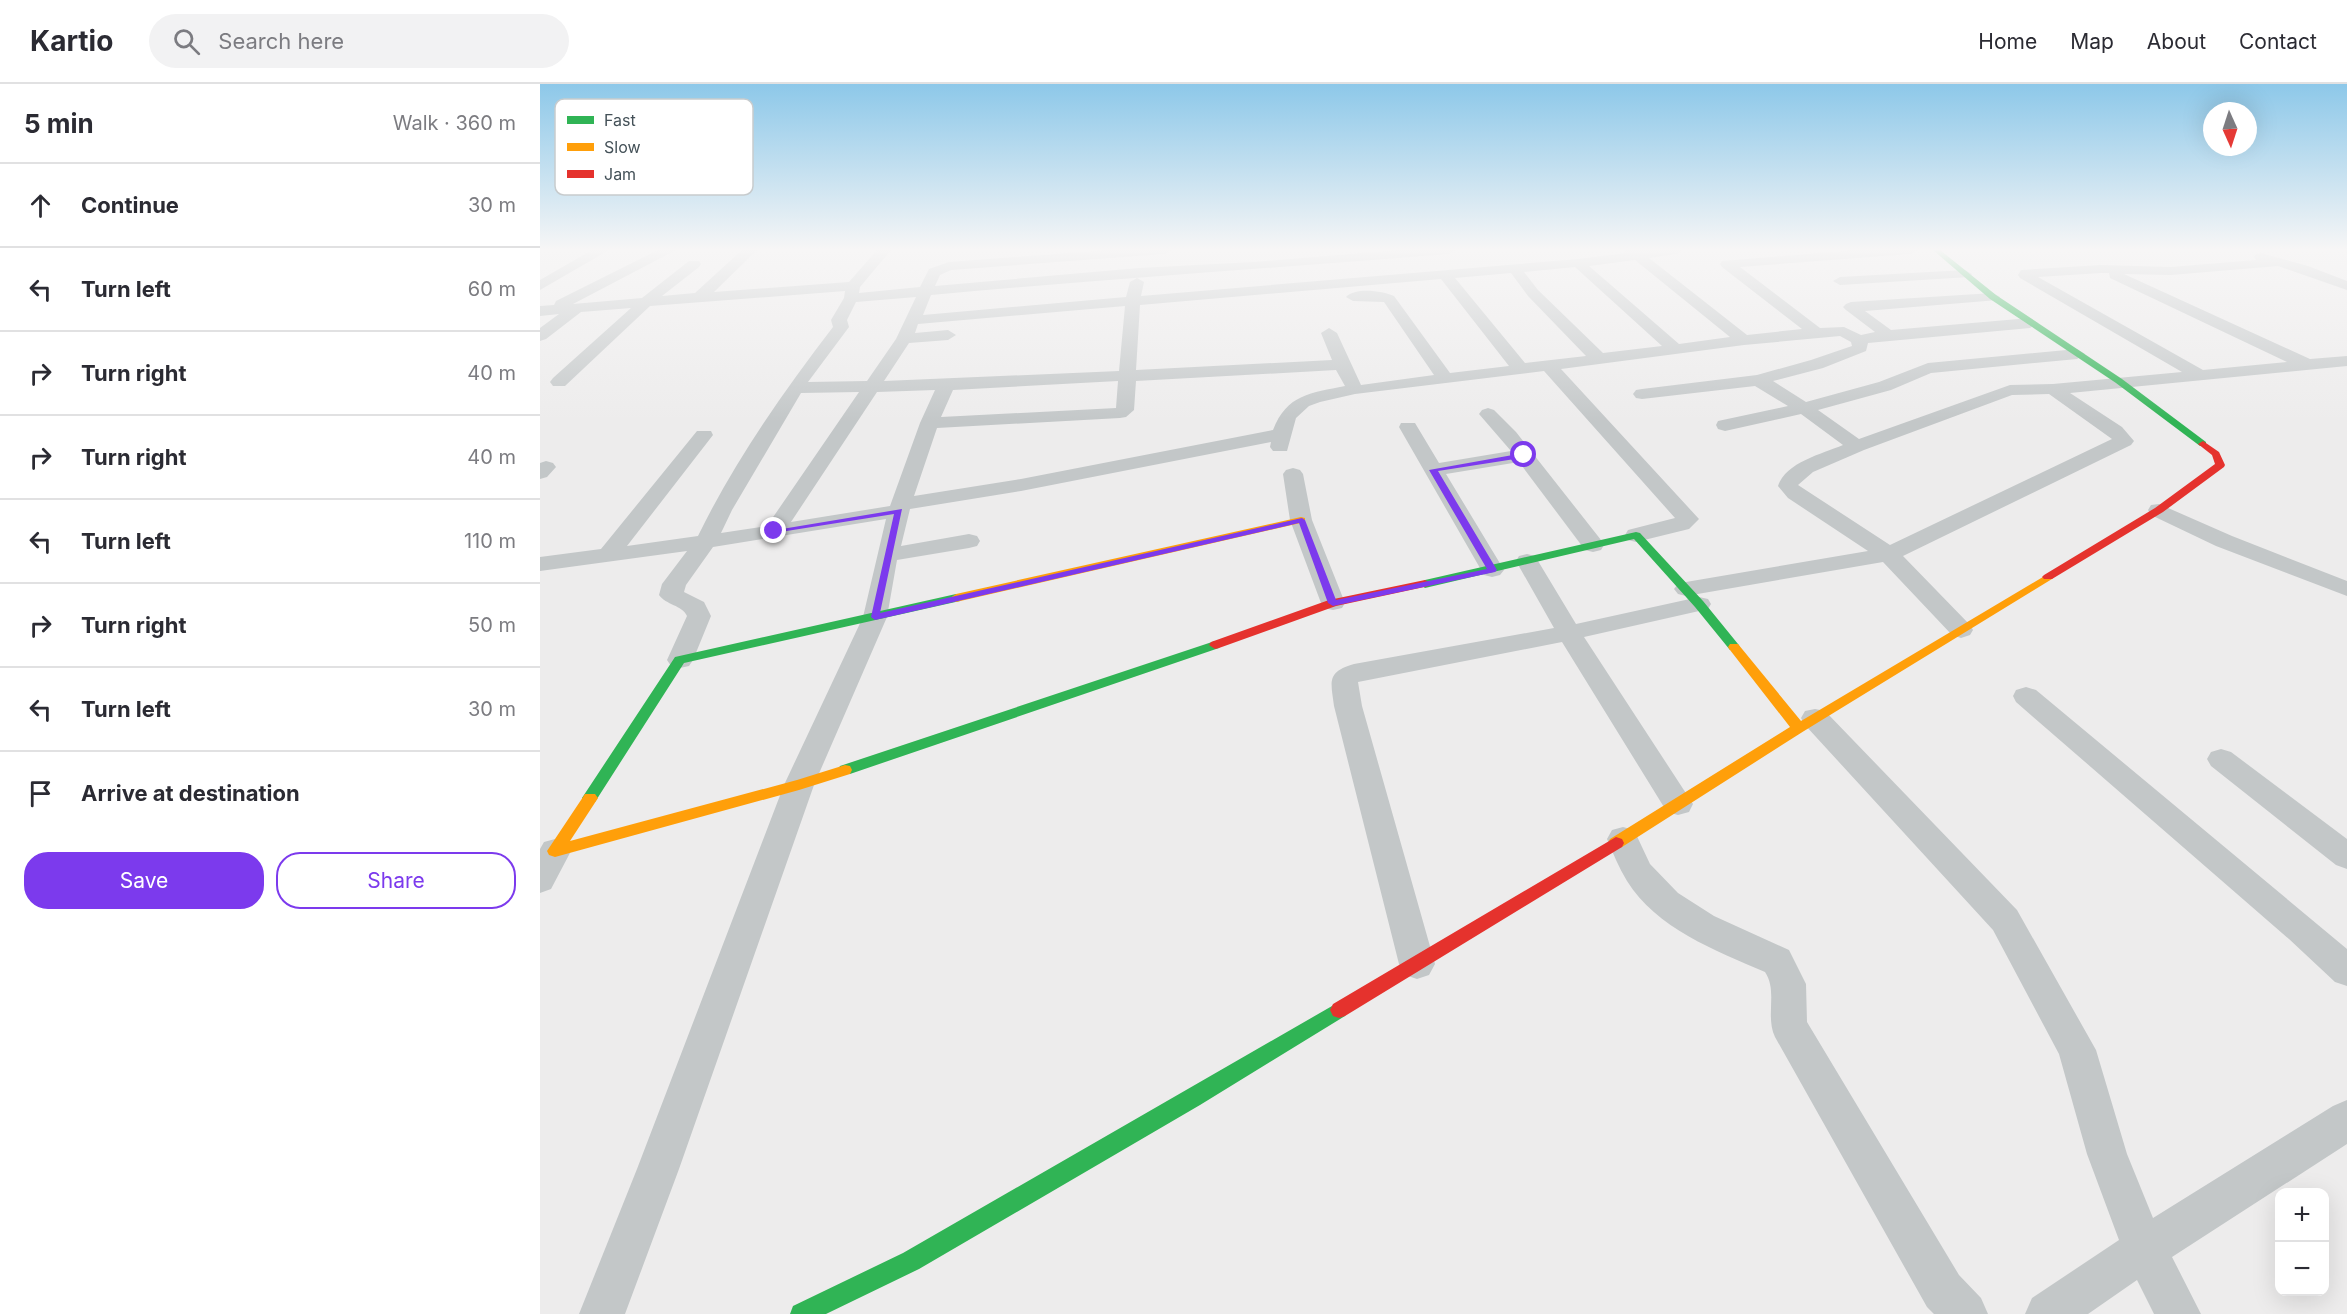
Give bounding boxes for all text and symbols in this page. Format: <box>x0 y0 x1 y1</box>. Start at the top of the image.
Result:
search box <box>149 14 569 68</box>
text: Kartio <box>30 24 113 58</box>
icon: search <box>170 25 203 58</box>
text: Search here <box>218 28 344 54</box>
text: Home <box>1978 29 2037 54</box>
text: Map <box>2070 29 2114 54</box>
text: About <box>2147 29 2206 54</box>
text: Contact <box>2239 29 2317 54</box>
legend <box>555 99 753 195</box>
north arrow <box>2203 102 2257 156</box>
text: 5 min <box>24 108 94 139</box>
text: Fast <box>604 110 636 130</box>
text: Walk · 360 m <box>393 111 516 135</box>
text: Slow <box>604 137 641 157</box>
text: Jam <box>604 164 636 184</box>
icon: ahead <box>24 189 57 222</box>
text: Continue <box>81 192 179 218</box>
text: 30 m <box>468 193 516 217</box>
icon: left <box>24 273 57 306</box>
text: Turn left <box>81 276 171 302</box>
text: 60 m <box>468 277 516 301</box>
icon: right <box>24 357 57 390</box>
text: Turn right <box>81 360 187 386</box>
text: 40 m <box>467 361 516 385</box>
icon: right <box>24 441 57 474</box>
route start <box>1510 441 1536 467</box>
text: Turn right <box>81 444 187 470</box>
text: 40 m <box>467 445 516 469</box>
route end <box>760 517 786 543</box>
icon: left <box>24 525 57 558</box>
text: Turn left <box>81 528 171 554</box>
text: 110 m <box>464 529 516 553</box>
icon: right <box>24 609 57 642</box>
text: Turn right <box>81 612 187 638</box>
text: 50 m <box>468 613 516 637</box>
icon: left <box>24 693 57 726</box>
text: Turn left <box>81 696 171 722</box>
text: 30 m <box>468 697 516 721</box>
icon: arrive <box>24 777 57 810</box>
text: Arrive at destination <box>81 780 300 806</box>
button: Save <box>24 852 264 909</box>
button: Share <box>276 852 516 909</box>
map controls <box>2275 1188 2329 1296</box>
button: + <box>2275 1188 2329 1242</box>
button: − <box>2275 1242 2329 1296</box>

